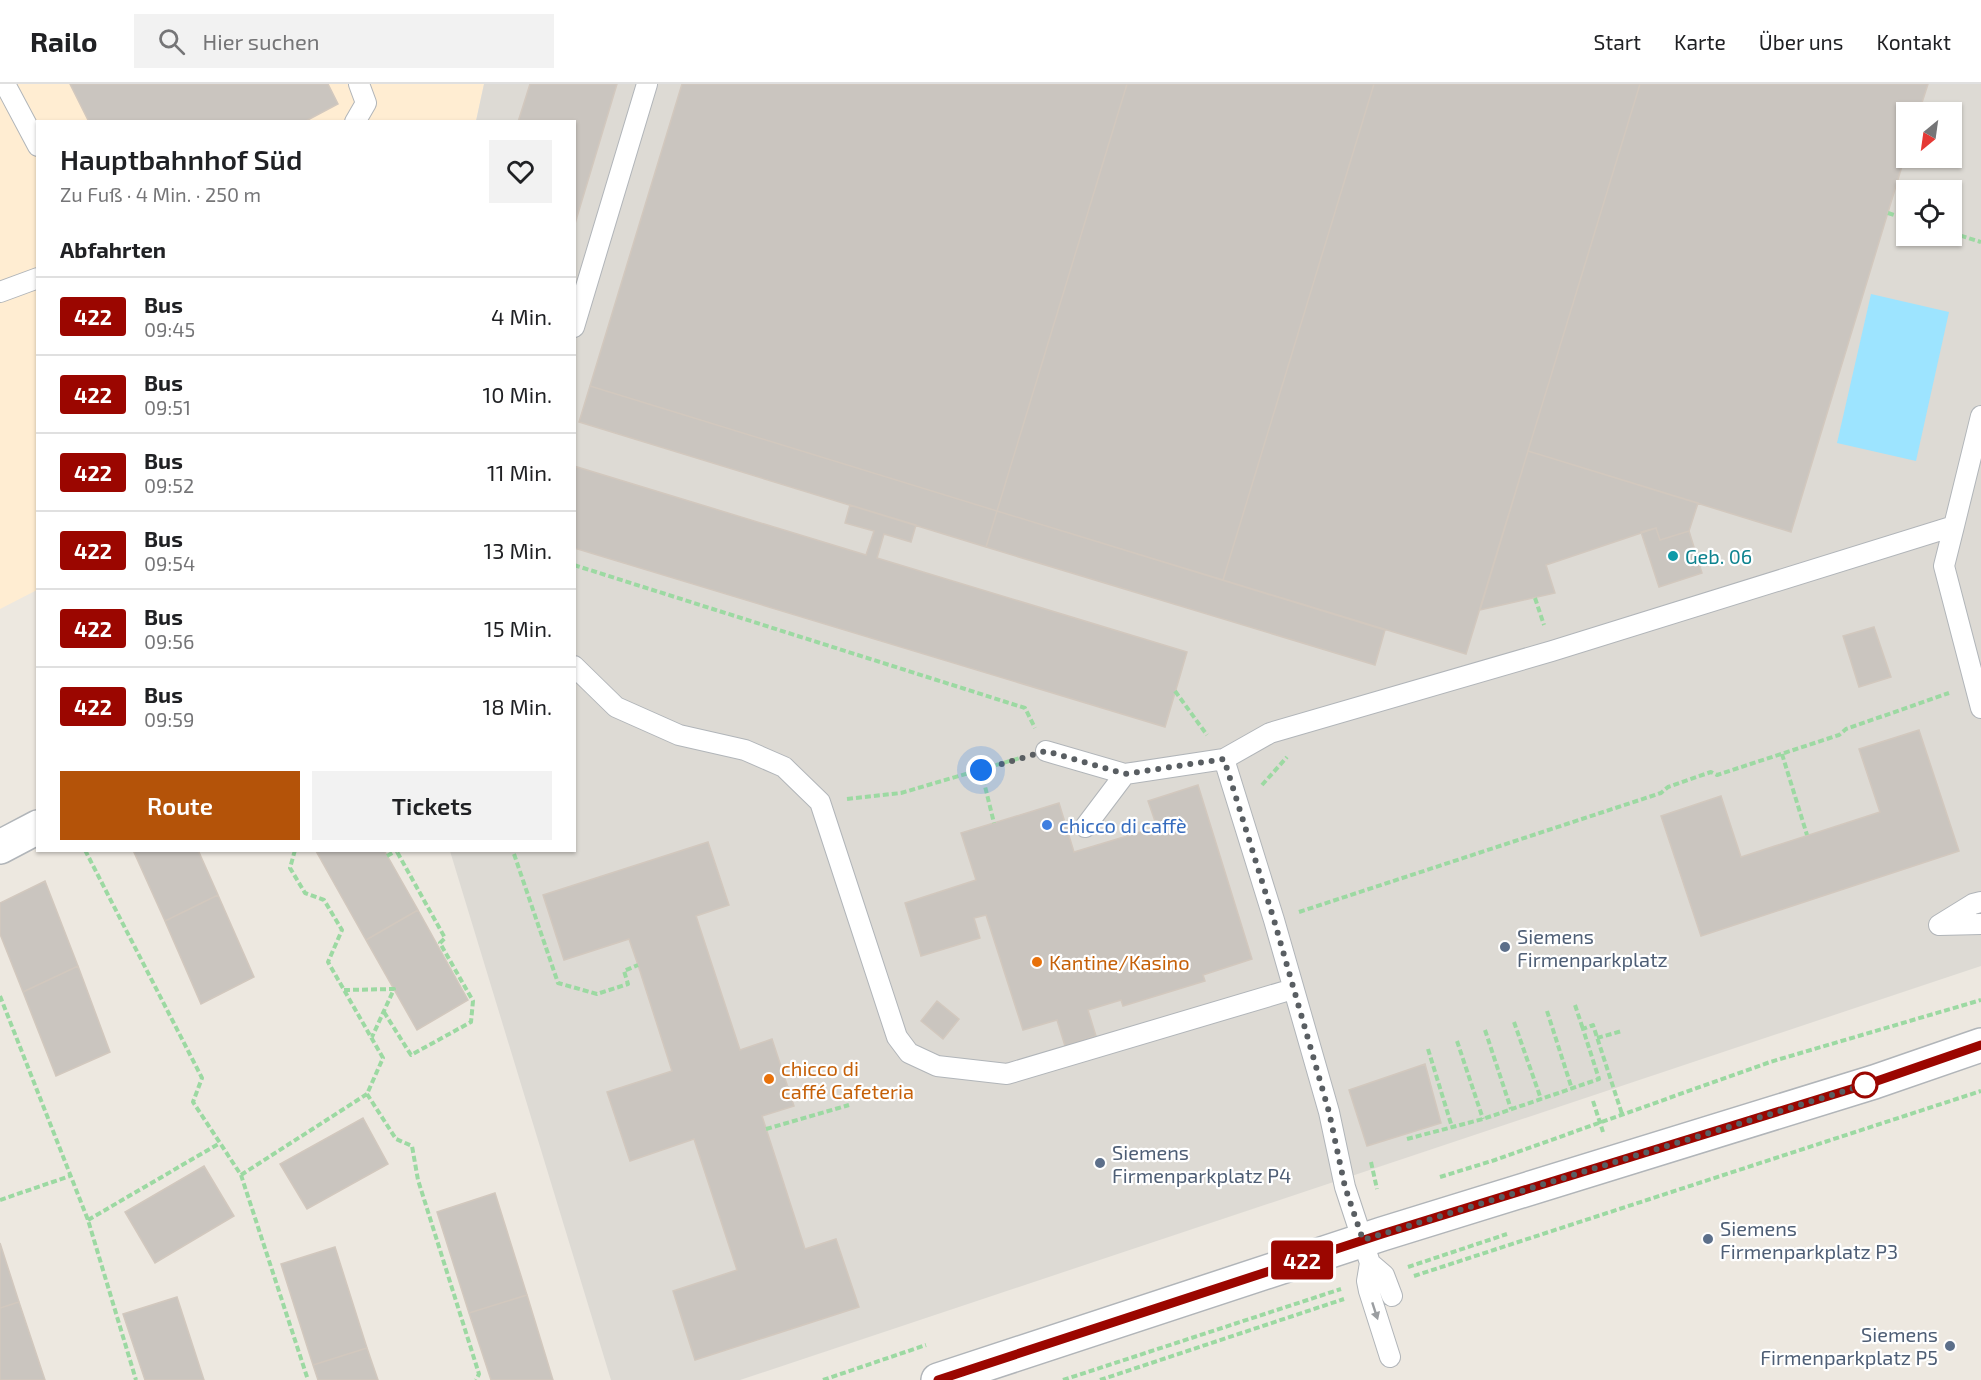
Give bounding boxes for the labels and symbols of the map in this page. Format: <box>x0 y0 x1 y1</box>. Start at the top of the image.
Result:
north arrow <box>1896 102 1962 168</box>
place label: Geb. 06 <box>1685 544 1752 568</box>
marker: Geb. 06 <box>1666 549 1680 563</box>
your location <box>966 755 996 785</box>
place label: chicco di caffè <box>1059 813 1187 837</box>
marker: chicco di caffè <box>1040 818 1054 832</box>
place label: Siemens Firmenparkplatz <box>1517 924 1668 971</box>
marker: Siemens Firmenparkplatz <box>1498 940 1512 954</box>
place label: Kantine/Kasino <box>1049 950 1190 974</box>
marker: Kantine/Kasino <box>1030 955 1044 969</box>
place label: chicco di caffé Cafeteria <box>781 1056 914 1103</box>
marker: chicco di caffé Cafeteria <box>762 1072 776 1086</box>
unlabelled marker <box>1852 1072 1878 1098</box>
place label: Siemens Firmenparkplatz P4 <box>1112 1140 1291 1187</box>
marker: Siemens Firmenparkplatz P4 <box>1093 1156 1107 1170</box>
place label: Siemens Firmenparkplatz P3 <box>1720 1216 1898 1263</box>
marker: Siemens Firmenparkplatz P3 <box>1701 1232 1715 1246</box>
line badge: 422 <box>1268 1240 1336 1280</box>
one-way arrow <box>1371 1302 1380 1320</box>
place label: Siemens Firmenparkplatz P5 <box>1760 1322 1938 1369</box>
marker: Siemens Firmenparkplatz P5 <box>1943 1339 1957 1353</box>

